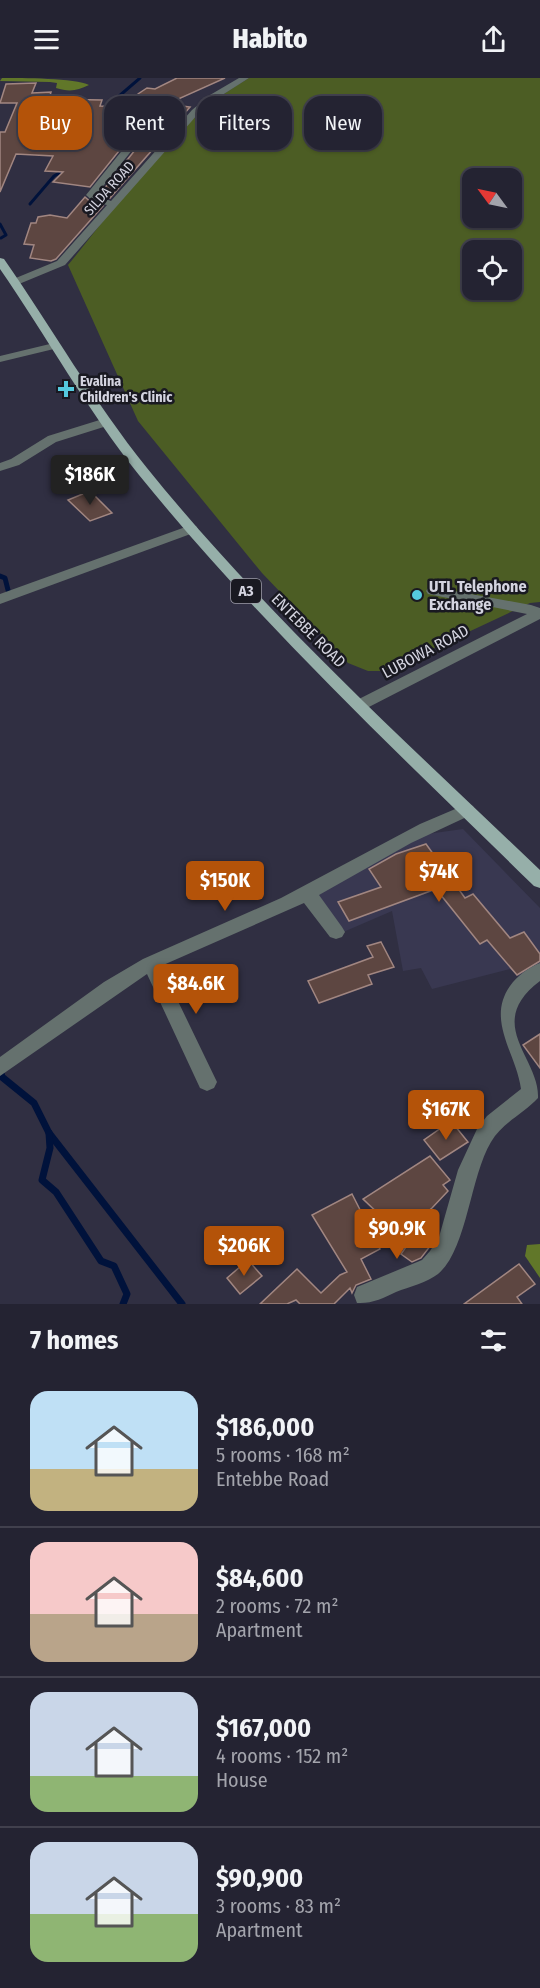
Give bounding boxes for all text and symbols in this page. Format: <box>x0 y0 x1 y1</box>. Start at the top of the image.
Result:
icon: menu <box>30 23 63 56</box>
text: Habito <box>232 23 308 55</box>
icon: share <box>477 23 510 56</box>
chip: Buy <box>18 96 92 150</box>
chip: Rent <box>104 96 185 150</box>
chip: Filters <box>197 96 292 150</box>
chip: New <box>304 96 382 150</box>
street label: SILDA ROAD <box>81 158 138 219</box>
north arrow <box>462 168 522 228</box>
map controls <box>462 168 522 300</box>
button: locate <box>462 240 522 300</box>
place label: Evalina Children's Clinic <box>80 373 173 406</box>
marker: Evalina Children's Clinic <box>57 380 75 398</box>
pin: $186K <box>48 455 132 506</box>
text: $186K <box>65 462 115 486</box>
place label: UTL Telephone Exchange <box>429 577 527 614</box>
road number: A3 <box>231 579 261 603</box>
marker: UTL Telephone Exchange <box>410 588 424 602</box>
street label: ENTEBBE ROAD <box>268 589 350 671</box>
street label: LUBOWA ROAD <box>379 621 472 682</box>
pin: $74K <box>403 852 475 903</box>
text: $74K <box>419 859 459 883</box>
pin: $150K <box>183 861 267 912</box>
text: $150K <box>200 868 250 892</box>
pin: $84.6K <box>147 964 245 1015</box>
text: $84.6K <box>167 971 225 995</box>
pin: $167K <box>404 1090 488 1141</box>
text: $167K <box>422 1097 470 1121</box>
pin: $90.9K <box>348 1209 446 1260</box>
text: $90.9K <box>369 1216 426 1240</box>
pin: $206K <box>202 1226 286 1277</box>
text: $206K <box>218 1233 270 1257</box>
icon: filters <box>477 1324 510 1357</box>
text: 7 homes <box>30 1325 118 1356</box>
text: $186,000 <box>216 1412 314 1443</box>
icon: home <box>78 1415 150 1487</box>
text: 5 rooms · 168 m² <box>216 1443 350 1467</box>
text: Entebbe Road <box>216 1467 329 1491</box>
text: $84,600 <box>216 1563 304 1594</box>
icon: home <box>78 1566 150 1638</box>
text: 2 rooms · 72 m² <box>216 1594 338 1618</box>
text: Apartment <box>216 1618 303 1642</box>
text: $167,000 <box>216 1713 311 1744</box>
icon: home <box>78 1716 150 1788</box>
text: 4 rooms · 152 m² <box>216 1744 348 1768</box>
text: House <box>216 1768 268 1792</box>
text: $90,900 <box>216 1863 303 1894</box>
icon: home <box>78 1866 150 1938</box>
text: 3 rooms · 83 m² <box>216 1894 341 1918</box>
text: Apartment <box>216 1918 303 1942</box>

